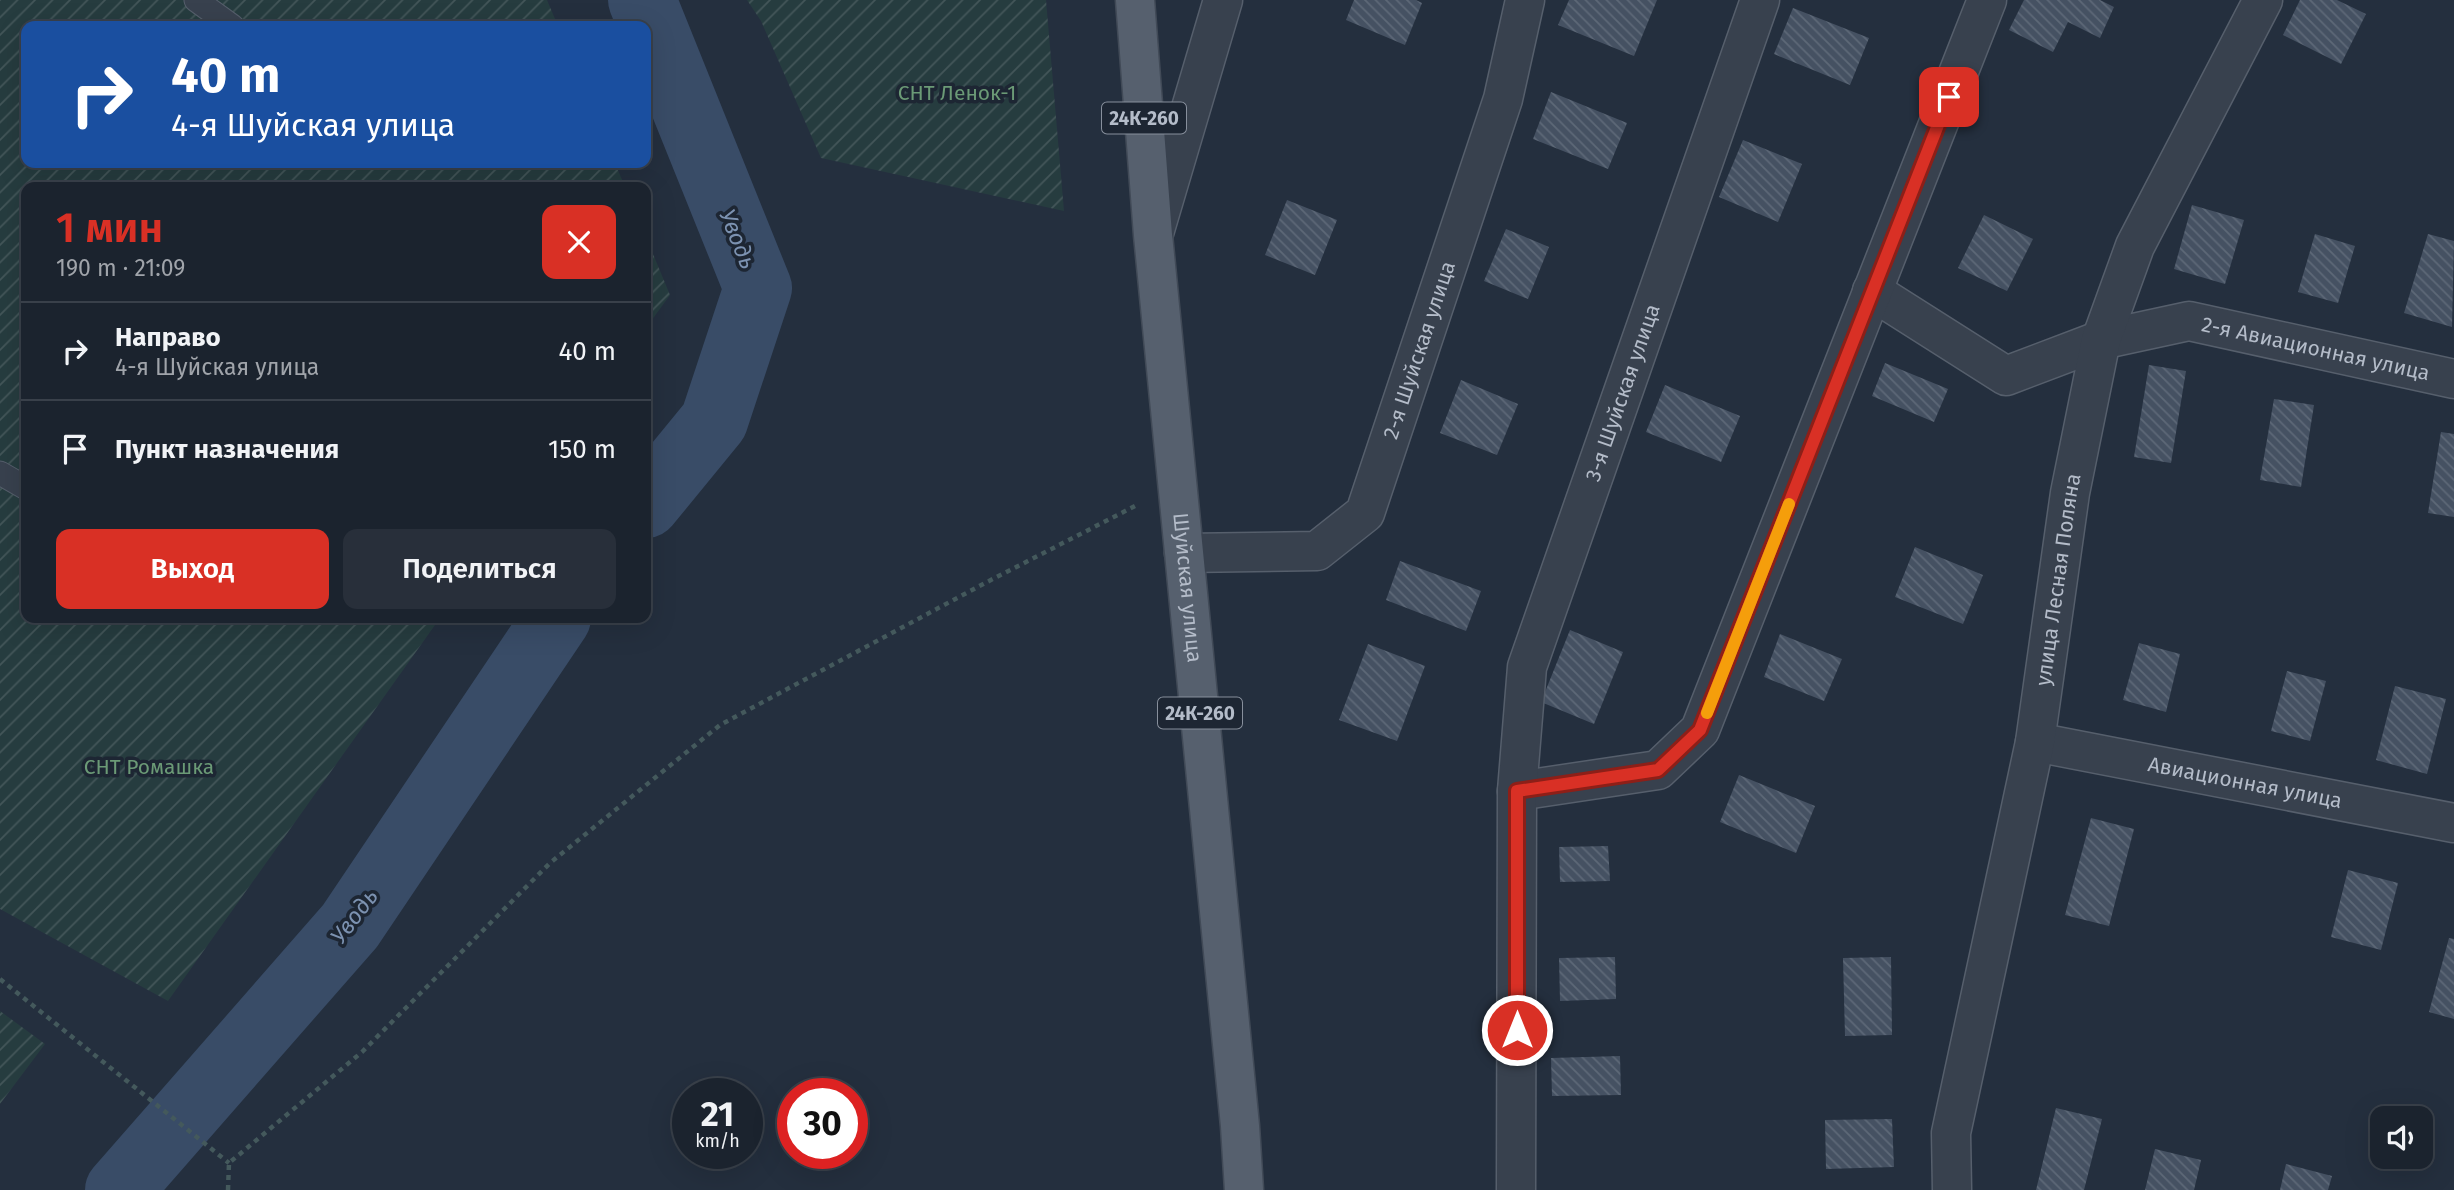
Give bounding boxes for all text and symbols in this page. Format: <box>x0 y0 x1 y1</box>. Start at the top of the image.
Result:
text: 40 m <box>171 46 280 105</box>
icon: right <box>56 49 147 140</box>
pin <box>1919 67 1979 127</box>
icon: arrive <box>1930 78 1968 116</box>
park label: СНТ Ленок-1 <box>898 80 1016 106</box>
road number: 24К-260 <box>1102 102 1186 134</box>
text: 4-я Шуйская улица <box>171 106 455 144</box>
text: 1 мин <box>56 203 163 253</box>
button: close <box>542 205 616 279</box>
water label: Уводь <box>713 205 763 273</box>
text: 190 m · 21:09 <box>56 254 185 282</box>
street label: 2-я Шуйская улица <box>1378 258 1461 442</box>
street label: 3-я Шуйская улица <box>1580 301 1666 485</box>
street label: 2-я Авиационная улица <box>2199 311 2432 386</box>
text: Направо <box>115 322 221 353</box>
icon: right <box>56 332 94 370</box>
text: 40 m <box>558 336 616 367</box>
text: 4-я Шуйская улица <box>115 353 319 381</box>
icon: arrive <box>56 430 94 468</box>
text: Пункт назначения <box>115 434 339 465</box>
text: 150 m <box>548 434 616 465</box>
street label: улица Лесная Поляна <box>2030 471 2087 687</box>
street label: Шуйская улица <box>1167 512 1208 664</box>
button: Выход <box>56 529 329 609</box>
button: Поделиться <box>343 529 616 609</box>
road number: 24К-260 <box>1158 698 1242 728</box>
street label: Авиационная улица <box>2146 751 2344 814</box>
park label: СНТ Ромашка <box>84 754 214 780</box>
water label: Уводь <box>324 883 384 949</box>
position arrow <box>1480 993 1554 1067</box>
speed limit sign: 30 <box>777 1078 868 1169</box>
text: 21 <box>701 1093 734 1135</box>
map controls <box>2370 1106 2433 1169</box>
button: sound <box>2370 1106 2433 1169</box>
text: km/h <box>695 1130 740 1152</box>

